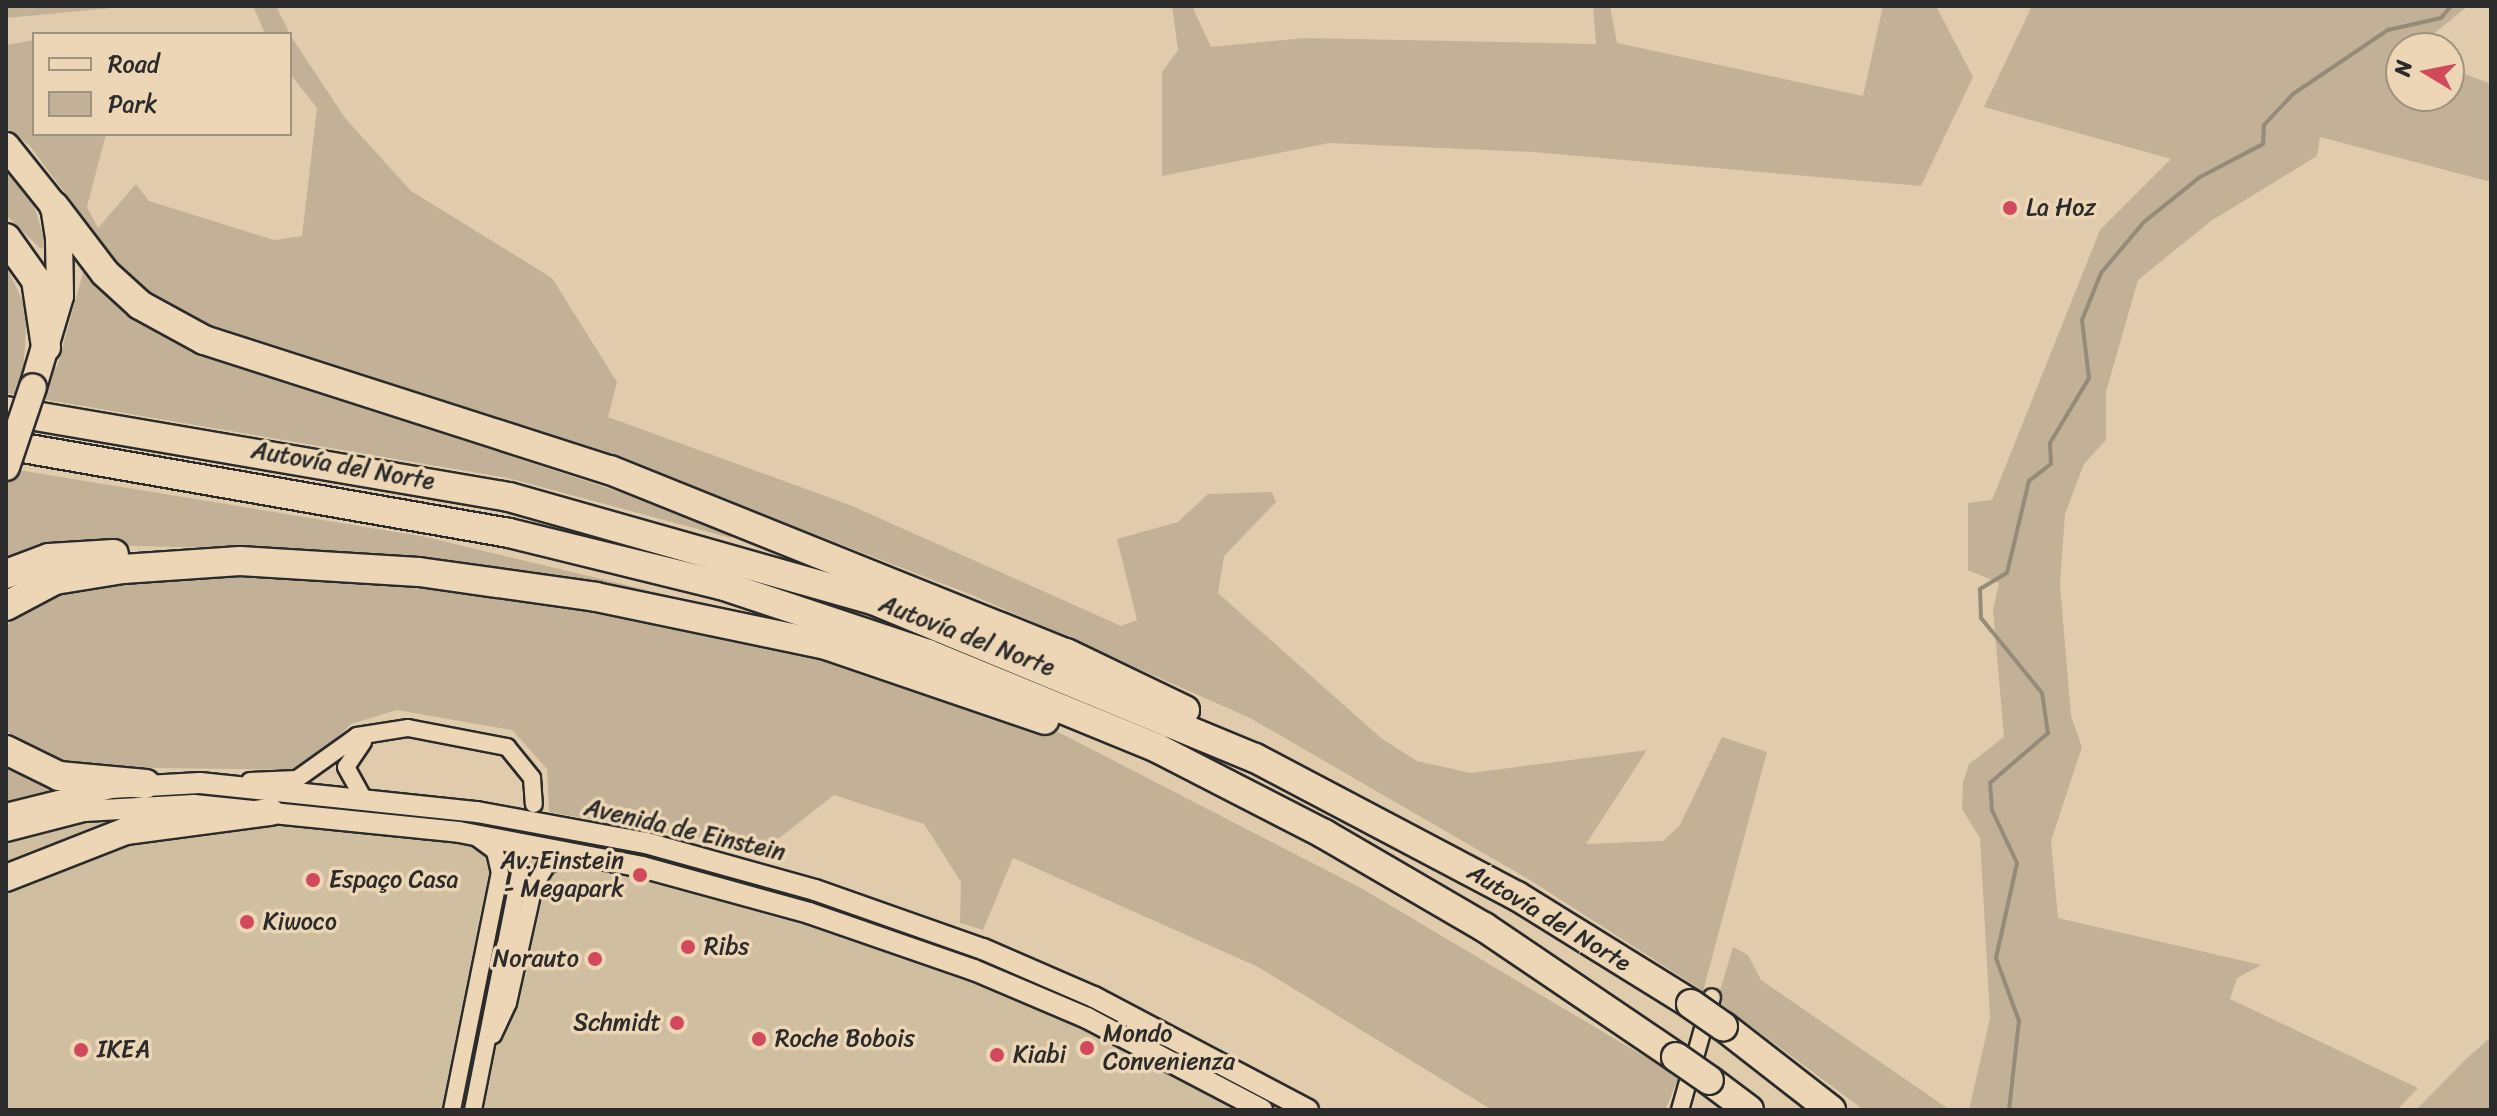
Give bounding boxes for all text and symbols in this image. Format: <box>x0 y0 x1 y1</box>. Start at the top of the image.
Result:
legend <box>32 32 292 136</box>
north arrow <box>2385 32 2465 112</box>
text: Road <box>108 43 159 85</box>
text: N <box>2382 57 2423 79</box>
text: Park <box>108 83 157 125</box>
place label: La Hoz <box>2026 194 2096 222</box>
marker: La Hoz <box>2001 199 2019 217</box>
street label: Autovía del Norte <box>248 436 438 496</box>
street label: Autovía del Norte <box>875 589 1059 683</box>
street label: Avenida de Einstein <box>581 793 789 867</box>
place label: Av. Einstein - Megapark <box>500 847 624 903</box>
street label: Autovía del Norte <box>1461 858 1637 978</box>
place label: Espaço Casa <box>329 866 459 894</box>
marker: Av. Einstein - Megapark <box>631 866 649 884</box>
marker: Espaço Casa <box>304 871 322 889</box>
place label: Kiwoco <box>263 908 337 936</box>
marker: Kiwoco <box>238 913 256 931</box>
place label: Ribs <box>704 933 749 961</box>
marker: Ribs <box>679 938 697 956</box>
place label: Norauto <box>493 945 579 973</box>
marker: Norauto <box>586 950 604 968</box>
place label: Schmidt <box>573 1009 661 1037</box>
marker: Schmidt <box>668 1014 686 1032</box>
place label: Mondo Convenienza <box>1103 1020 1235 1076</box>
place label: Roche Bobois <box>775 1025 915 1053</box>
marker: Roche Bobois <box>750 1030 768 1048</box>
place label: IKEA <box>97 1036 150 1064</box>
marker: Mondo Convenienza <box>1078 1039 1096 1057</box>
marker: IKEA <box>72 1041 90 1059</box>
place label: Kiabi <box>1013 1041 1066 1069</box>
marker: Kiabi <box>988 1046 1006 1064</box>

